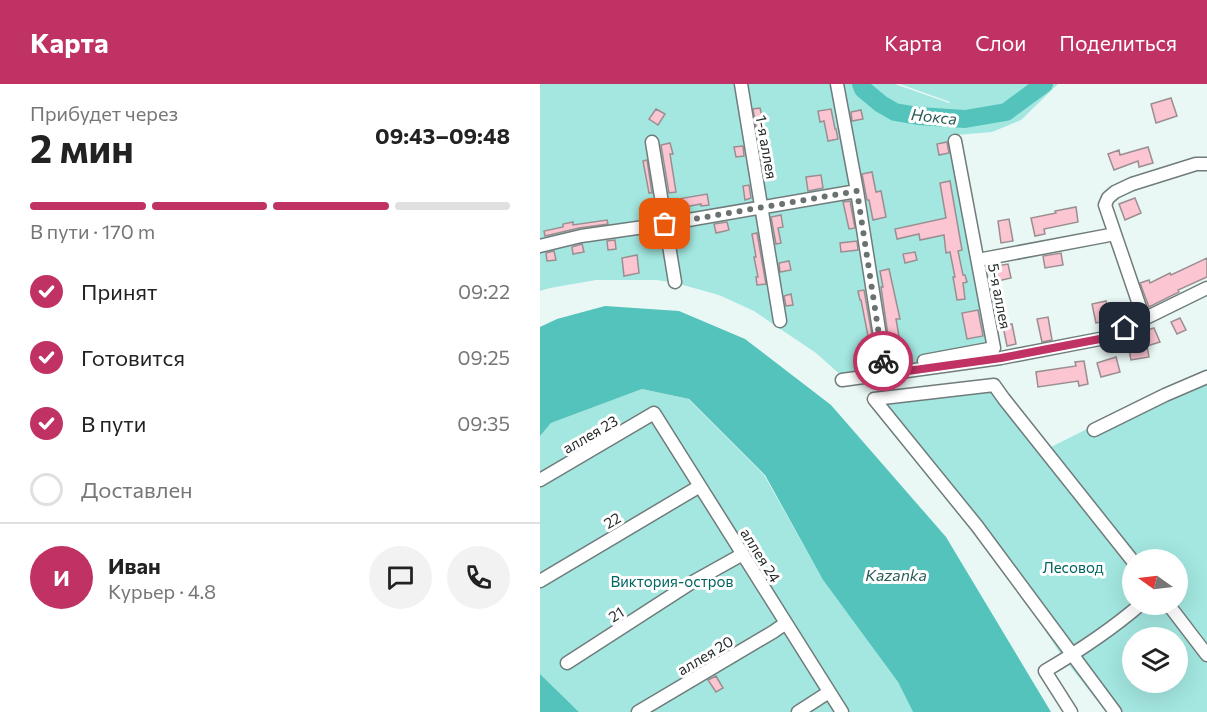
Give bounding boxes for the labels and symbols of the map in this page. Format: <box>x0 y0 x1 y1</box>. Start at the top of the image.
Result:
water label: Нокса <box>910 104 958 128</box>
street label: 1-я аллея <box>753 114 781 180</box>
pin <box>639 198 690 249</box>
street label: 5-я аллея <box>985 262 1015 330</box>
pin <box>1099 302 1150 353</box>
courier <box>853 331 913 391</box>
street label: аллея 23 <box>559 411 621 457</box>
street label: 22 <box>600 508 624 532</box>
street label: аллея 24 <box>737 524 785 586</box>
north arrow <box>1122 549 1188 615</box>
park label: Лесовод <box>1042 558 1104 576</box>
water label: Kazanka <box>865 565 927 584</box>
park label: Виктория-остров <box>611 572 734 590</box>
street label: 21 <box>605 602 627 626</box>
street label: аллея 20 <box>674 631 736 679</box>

